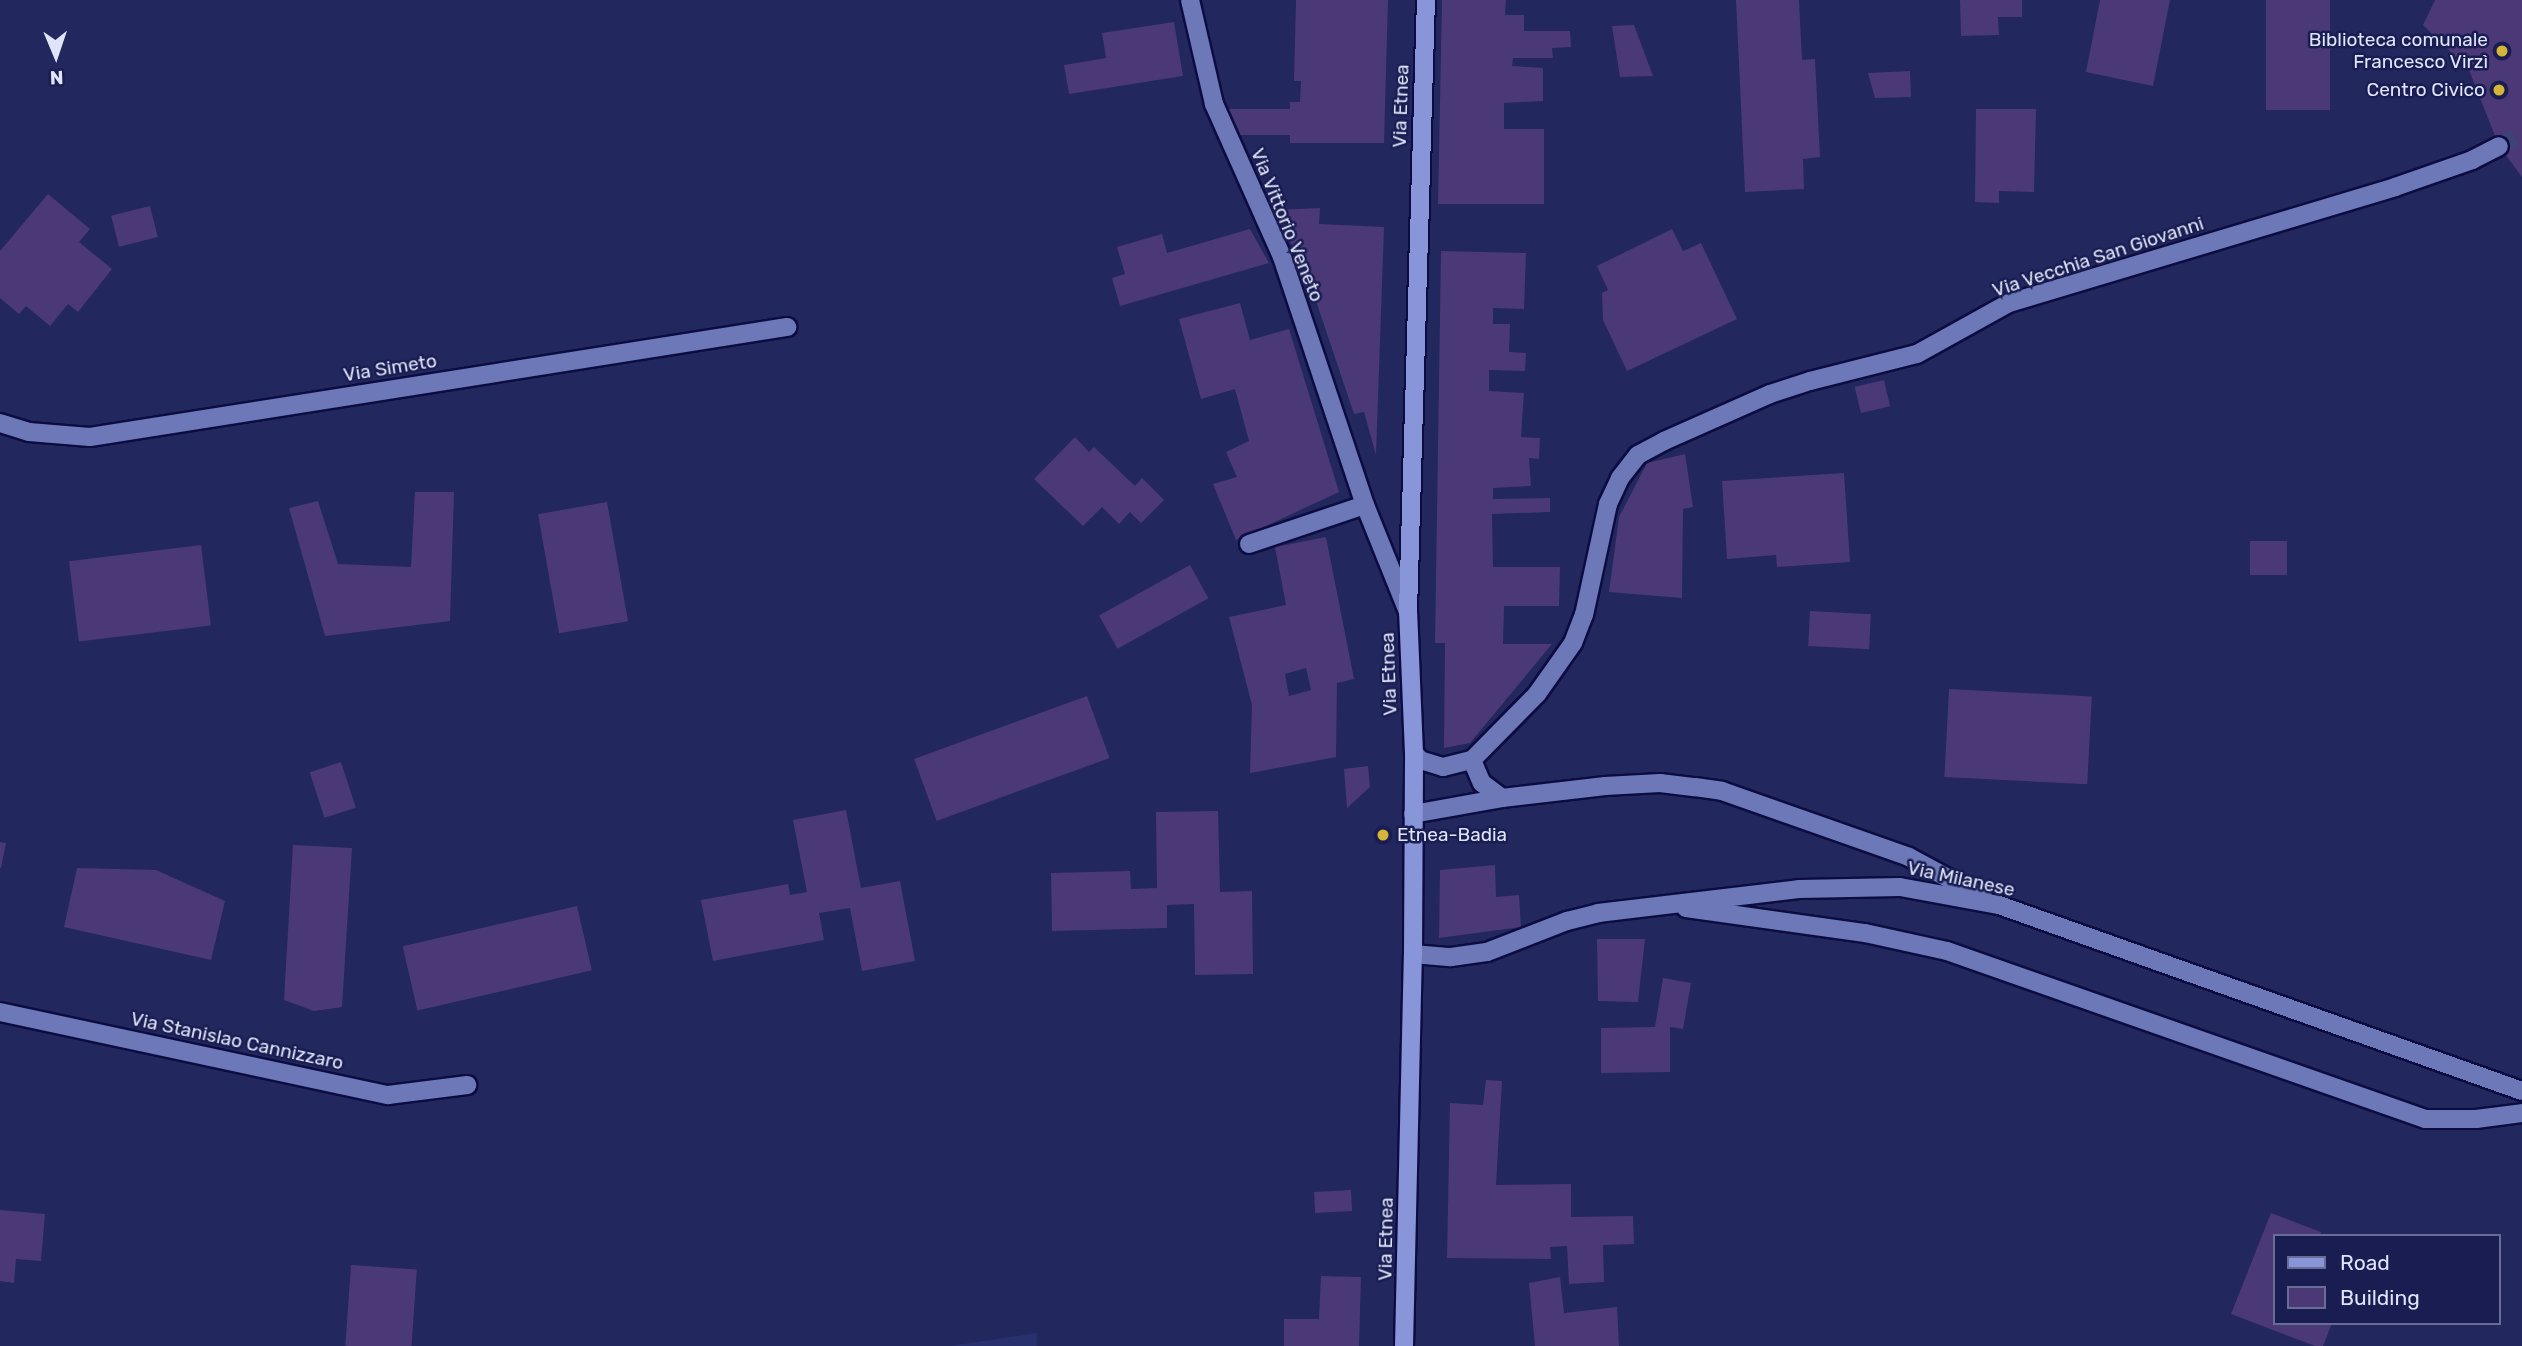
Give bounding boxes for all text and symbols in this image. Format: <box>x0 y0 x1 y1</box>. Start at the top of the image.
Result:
north arrow <box>21 21 91 91</box>
place label: Biblioteca comunale Francesco Virzì <box>2309 29 2488 73</box>
marker: Biblioteca comunale Francesco Virzì <box>2494 43 2510 59</box>
street label: Via Etnea <box>1388 64 1414 148</box>
text: N <box>50 66 64 89</box>
place label: Centro Civico <box>2367 79 2485 101</box>
marker: Centro Civico <box>2491 82 2507 98</box>
street label: Via Vittorio Veneto <box>1246 144 1328 306</box>
street label: Via Vecchia San Giovanni <box>1989 212 2207 302</box>
street label: Via Simeto <box>342 349 438 387</box>
street label: Via Etnea <box>1376 632 1402 716</box>
place label: Etnea-Badia <box>1397 824 1507 846</box>
marker: Etnea-Badia <box>1375 827 1391 843</box>
street label: Via Milanese <box>1905 856 2017 902</box>
street label: Via Stanislao Cannizzaro <box>129 1007 345 1075</box>
street label: Via Etnea <box>1374 1197 1398 1281</box>
legend <box>2274 1234 2501 1325</box>
text: Road <box>2340 1250 2390 1275</box>
text: Building <box>2340 1285 2420 1310</box>

